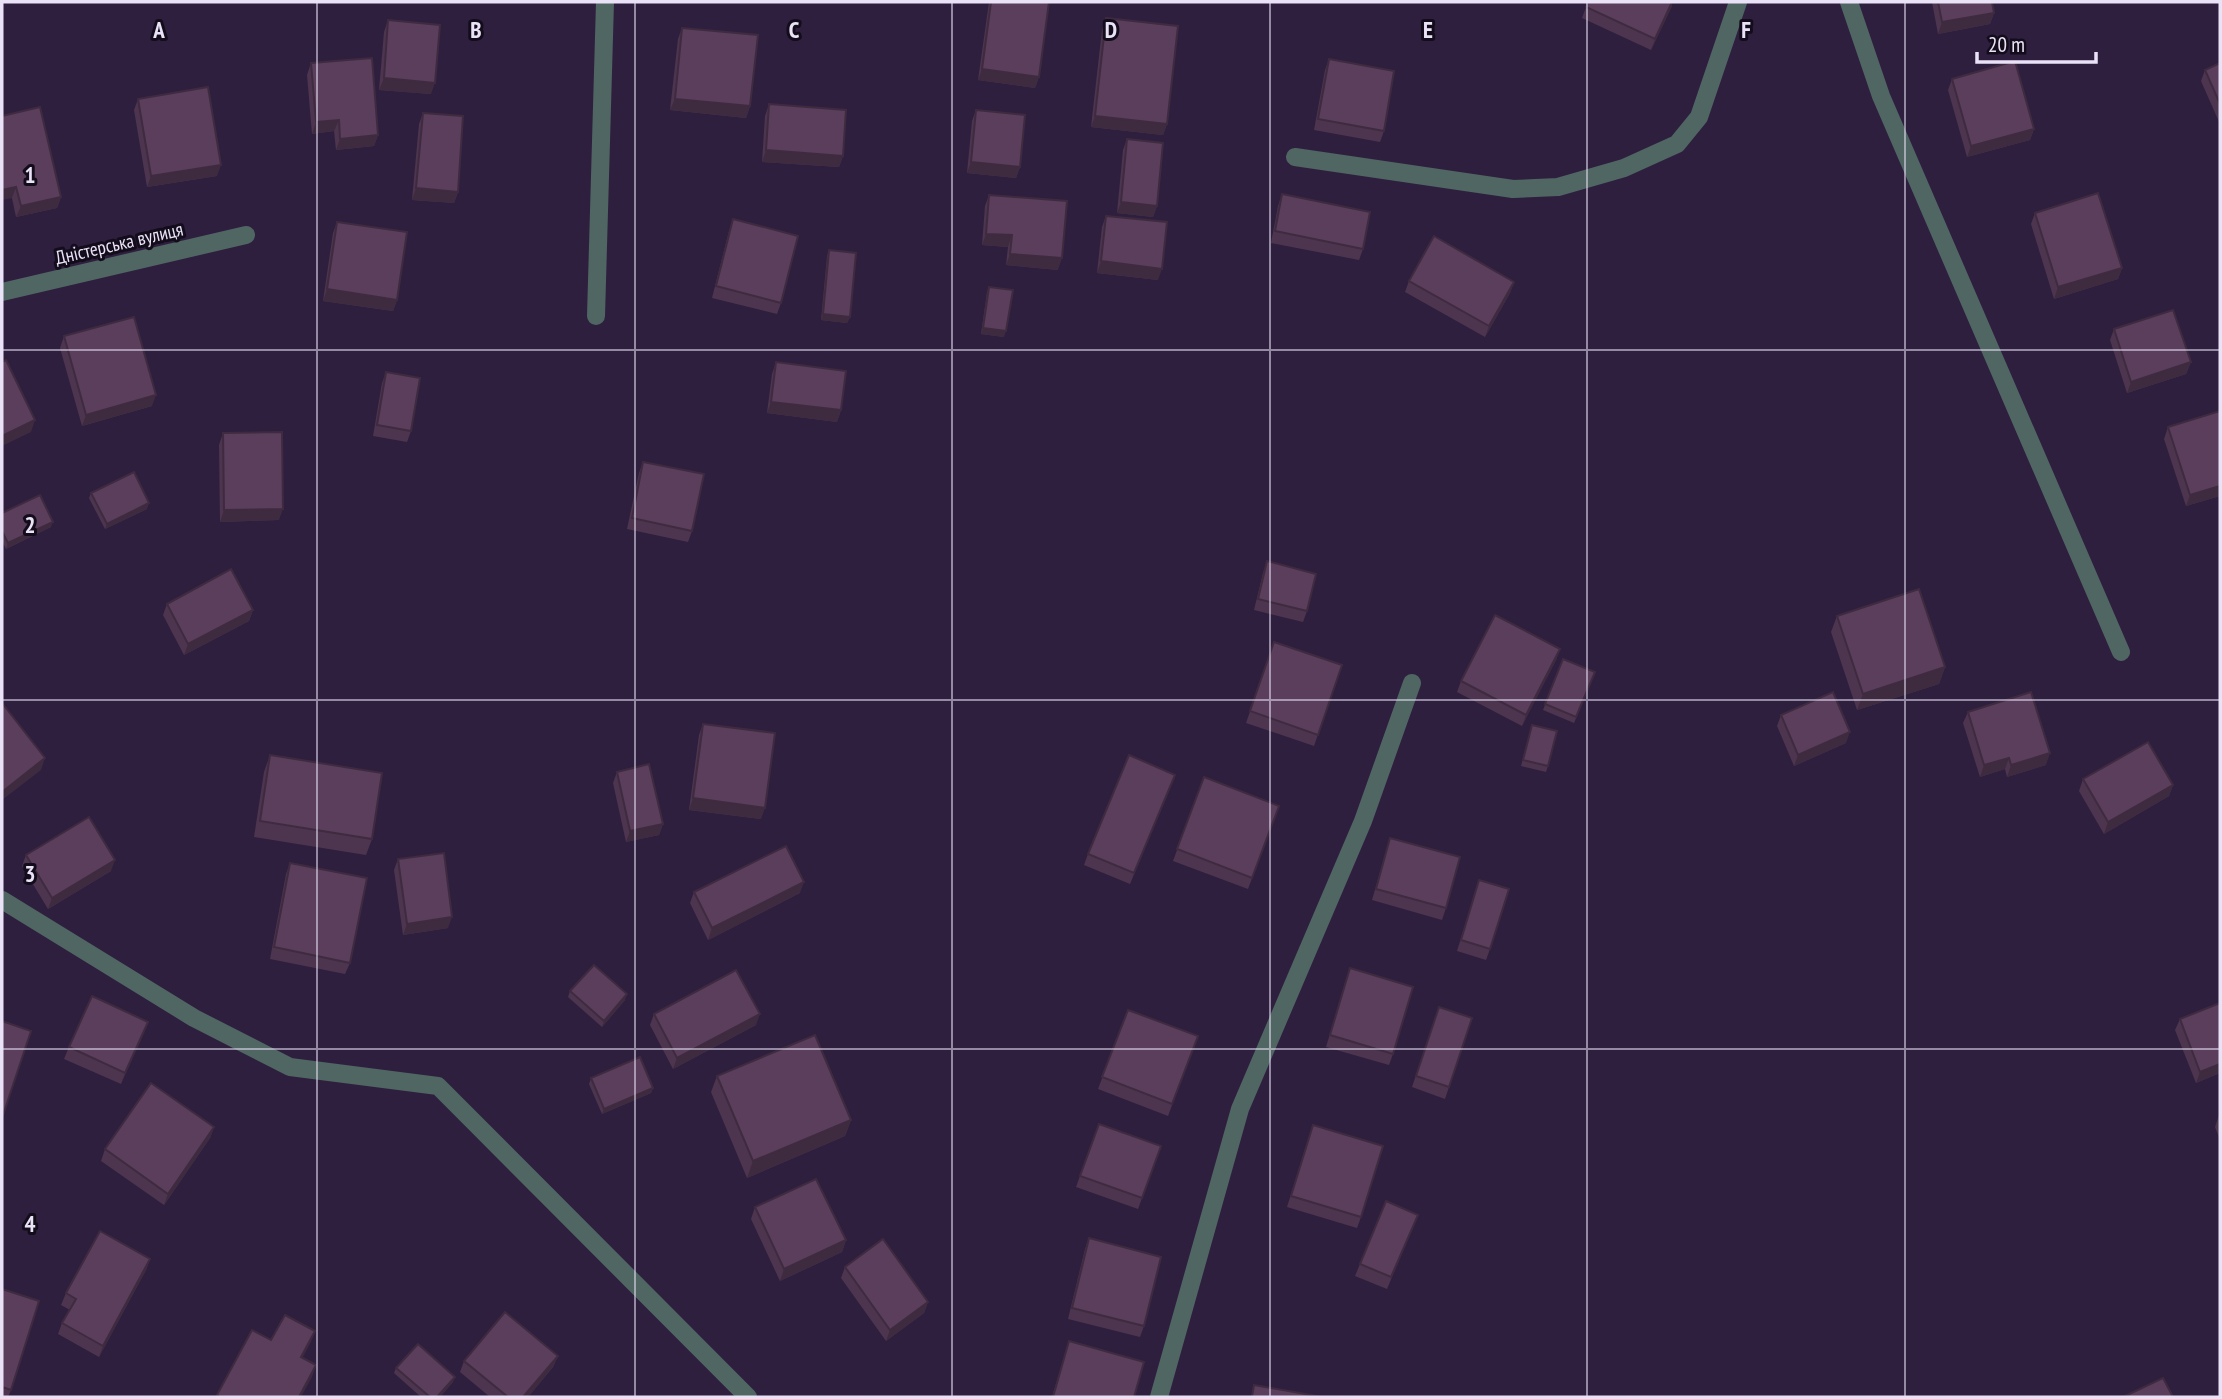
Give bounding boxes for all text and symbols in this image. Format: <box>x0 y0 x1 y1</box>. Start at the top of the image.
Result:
text: A <box>152 15 165 44</box>
text: B <box>470 15 482 44</box>
text: C <box>789 15 800 44</box>
text: D <box>1105 15 1117 44</box>
text: E <box>1423 15 1433 44</box>
text: F <box>1741 15 1751 44</box>
scale bar <box>1977 21 2096 65</box>
text: 20 m <box>1988 31 2025 58</box>
text: 1 <box>25 160 36 189</box>
street label: Дністерська вулиця <box>53 217 185 269</box>
text: 2 <box>25 510 36 539</box>
text: 3 <box>25 859 36 888</box>
text: 4 <box>25 1209 36 1238</box>

